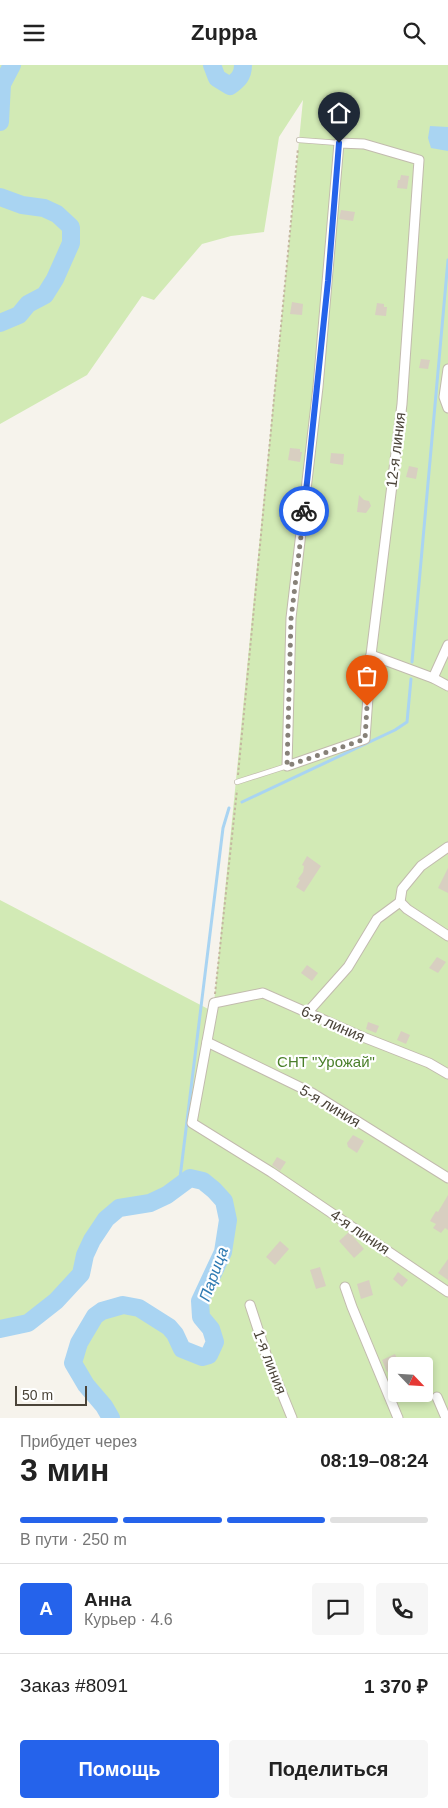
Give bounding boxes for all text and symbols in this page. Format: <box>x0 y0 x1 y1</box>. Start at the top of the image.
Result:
icon: menu <box>20 19 48 47</box>
icon: search <box>400 19 428 47</box>
text: Zuppa <box>191 20 257 45</box>
pin <box>318 92 360 143</box>
icon: home <box>325 99 353 127</box>
street label: 12-я линия <box>382 411 409 489</box>
courier <box>279 486 329 536</box>
icon: bike <box>290 497 318 525</box>
pin <box>346 655 388 706</box>
icon: bag <box>353 662 381 690</box>
street label: 6-я линия <box>299 1002 368 1045</box>
park label: СНТ "Урожай" <box>277 1053 375 1070</box>
street label: 5-я линия <box>297 1081 364 1130</box>
street label: 4-я линия <box>328 1206 393 1258</box>
water label: Парица <box>196 1245 231 1304</box>
street label: 1-я линия <box>250 1327 291 1396</box>
north arrow <box>388 1357 432 1403</box>
map controls <box>388 1357 433 1402</box>
scale bar <box>15 1383 88 1406</box>
text: 50 m <box>22 1387 53 1403</box>
text: Прибудет через <box>20 1433 137 1450</box>
text: 08:19–08:24 <box>320 1450 428 1471</box>
text: 3 мин <box>20 1452 109 1488</box>
text: В пути · 250 m <box>20 1531 127 1548</box>
button: chat <box>312 1583 364 1635</box>
button: phone <box>376 1583 428 1635</box>
text: Анна <box>84 1589 131 1610</box>
text: А <box>39 1598 53 1619</box>
text: Курьер · 4.6 <box>84 1611 173 1628</box>
text: Заказ #8091 <box>20 1675 128 1696</box>
text: 1 370 ₽ <box>364 1676 428 1697</box>
button: Помощь <box>20 1740 219 1798</box>
button: Поделиться <box>229 1740 428 1798</box>

